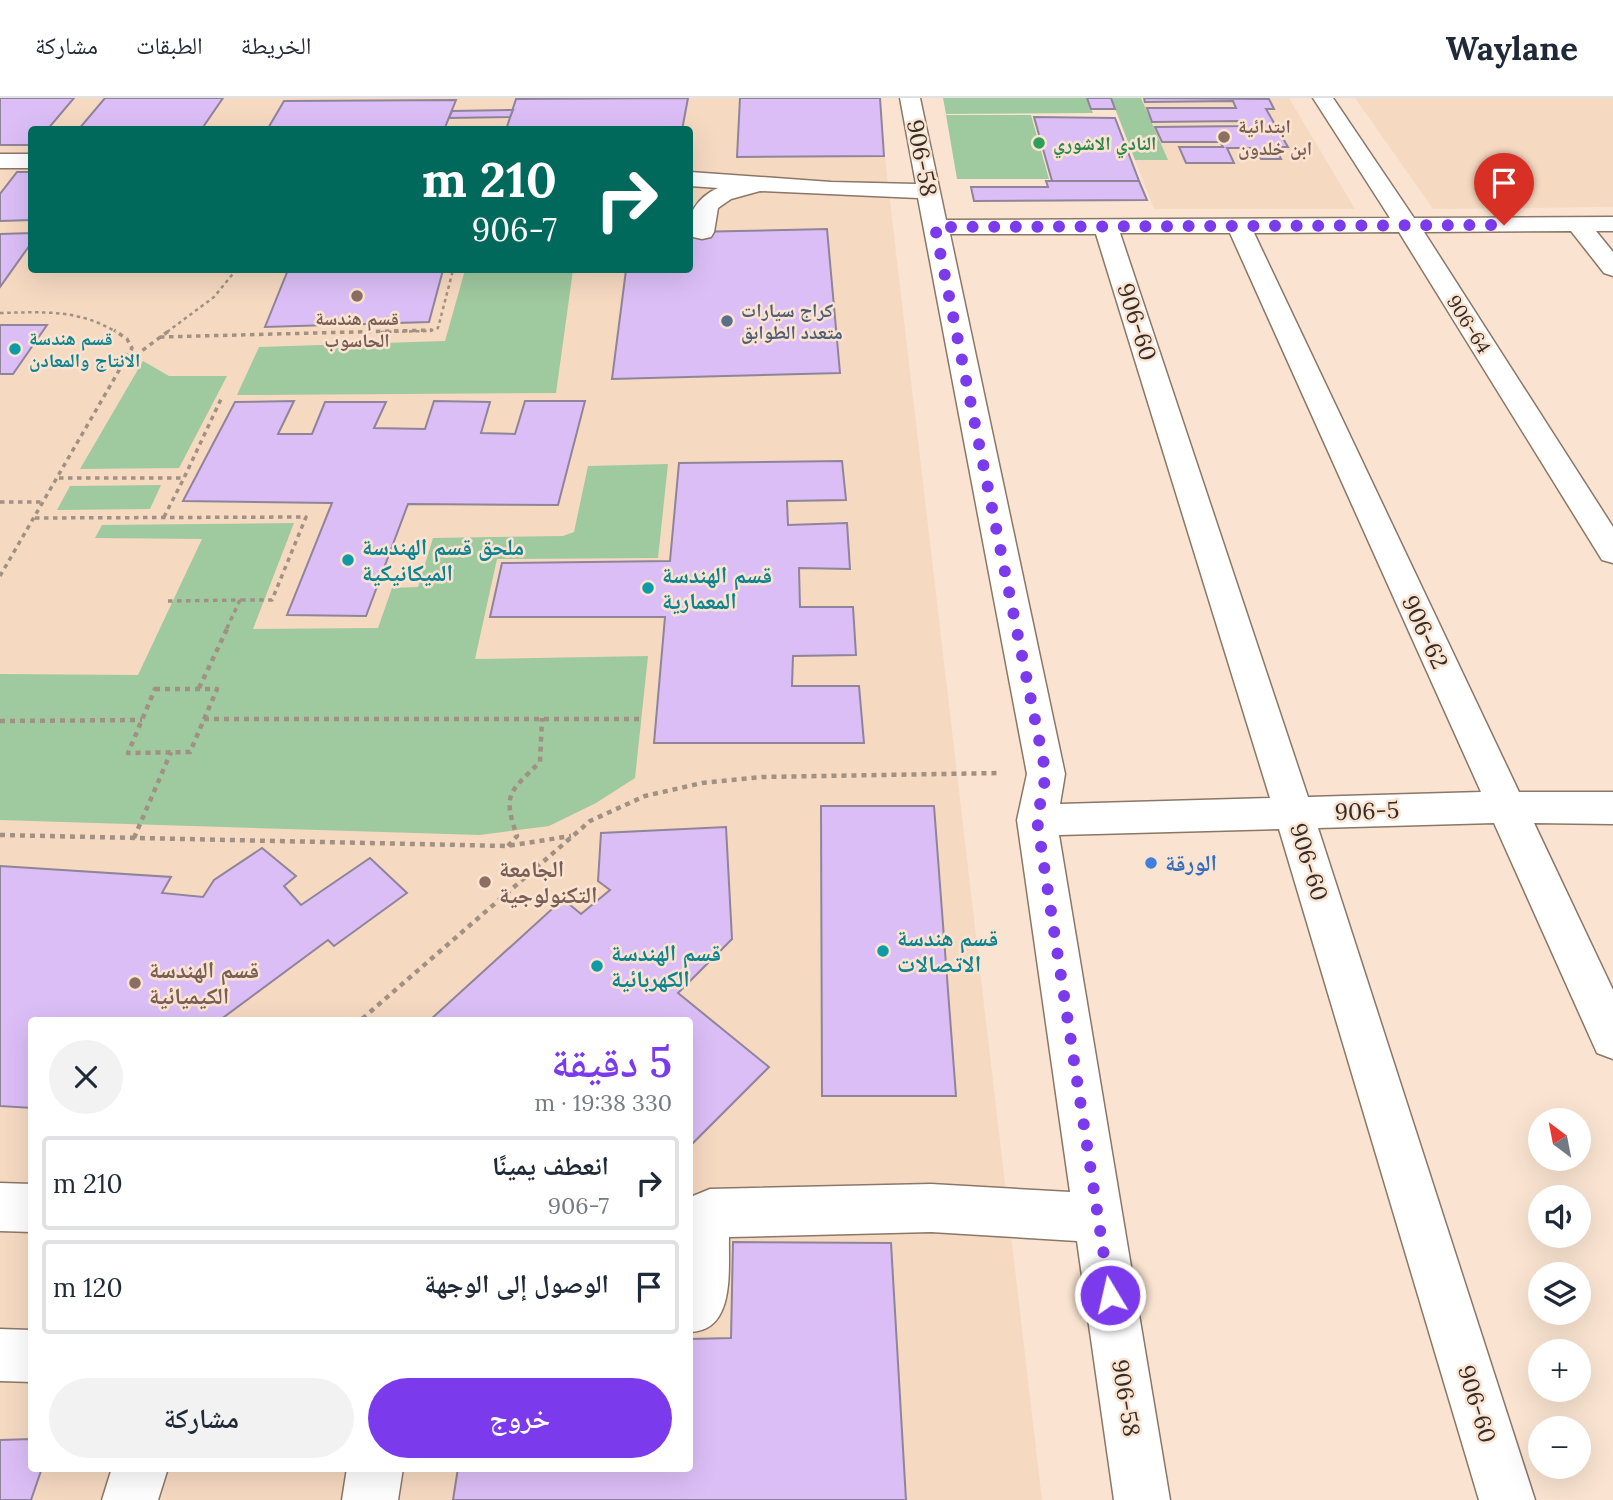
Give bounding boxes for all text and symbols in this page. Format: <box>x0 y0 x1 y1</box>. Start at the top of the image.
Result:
text: Waylane <box>1446 27 1578 69</box>
text: مشاركة <box>35 30 98 61</box>
text: الطبقات <box>136 30 203 61</box>
text: الخريطة <box>241 30 311 61</box>
place label: ابتدائية ابن خلدون <box>1238 114 1312 160</box>
street label: 906-58 <box>901 117 944 199</box>
marker: ابتدائية ابن خلدون <box>1216 129 1232 145</box>
place label: النادي الاشوري <box>1053 131 1156 159</box>
marker: النادي الاشوري <box>1031 135 1047 151</box>
text: 210 m <box>422 148 557 210</box>
pin <box>1474 153 1534 225</box>
icon: right <box>581 154 672 245</box>
icon: arrive <box>1485 164 1523 202</box>
text: 906-7 <box>472 209 557 250</box>
street label: 906-60 <box>1111 279 1164 364</box>
marker: قسم هندسة الحاسوب <box>349 288 365 304</box>
street label: 906-64 <box>1442 290 1496 358</box>
place label: كراج سيارات متعدد الطوابق <box>741 298 843 344</box>
place label: قسم هندسة الحاسوب <box>315 306 399 352</box>
marker: كراج سيارات متعدد الطوابق <box>719 313 735 329</box>
place label: قسم هندسة الانتاج والمعادن <box>29 326 140 372</box>
marker: قسم هندسة الانتاج والمعادن <box>7 341 23 357</box>
place label: ملحق قسم الهندسة الميكانيكية <box>362 532 524 587</box>
marker: ملحق قسم الهندسة الميكانيكية <box>340 552 356 568</box>
place label: قسم الهندسة المعمارية <box>662 560 772 615</box>
marker: قسم الهندسة المعمارية <box>640 580 656 596</box>
street label: 906-62 <box>1396 590 1455 673</box>
street label: 906-5 <box>1334 795 1400 826</box>
street label: 906-60 <box>1284 820 1335 904</box>
place label: الورقة <box>1165 848 1217 877</box>
place label: الجامعة التكنولوجية <box>499 854 598 909</box>
marker: الورقة <box>1143 855 1159 871</box>
marker: الجامعة التكنولوجية <box>477 874 493 890</box>
place label: قسم هندسة الاتصالات <box>897 923 998 978</box>
place label: قسم الهندسة الكهربائية <box>611 938 721 993</box>
marker: قسم هندسة الاتصالات <box>875 943 891 959</box>
place label: قسم الهندسة الكيميائية <box>149 955 259 1010</box>
marker: قسم الهندسة الكهربائية <box>589 958 605 974</box>
marker: قسم الهندسة الكيميائية <box>127 975 143 991</box>
text: 5 دقيقة <box>551 1035 672 1089</box>
button: close <box>49 1040 123 1114</box>
text: 330 m · 19:38 <box>534 1088 672 1117</box>
north arrow <box>1528 1108 1591 1171</box>
map controls <box>1528 1108 1591 1479</box>
text: انعطف يمينًا <box>492 1149 609 1182</box>
icon: right <box>630 1164 668 1202</box>
text: 210 m <box>53 1167 123 1200</box>
button: sound <box>1528 1185 1591 1248</box>
text: 906-7 <box>548 1191 609 1220</box>
position arrow <box>1073 1258 1147 1332</box>
button: layers <box>1528 1262 1591 1325</box>
text: الوصول إلى الوجهة <box>424 1267 609 1300</box>
icon: arrive <box>630 1268 668 1306</box>
text: 120 m <box>53 1271 123 1304</box>
button: + <box>1528 1339 1591 1402</box>
street label: 906-58 <box>1106 1357 1147 1439</box>
street label: 906-60 <box>1452 1362 1503 1446</box>
button: مشاركة <box>49 1378 354 1458</box>
button: خروج <box>368 1378 672 1458</box>
button: − <box>1528 1416 1591 1479</box>

